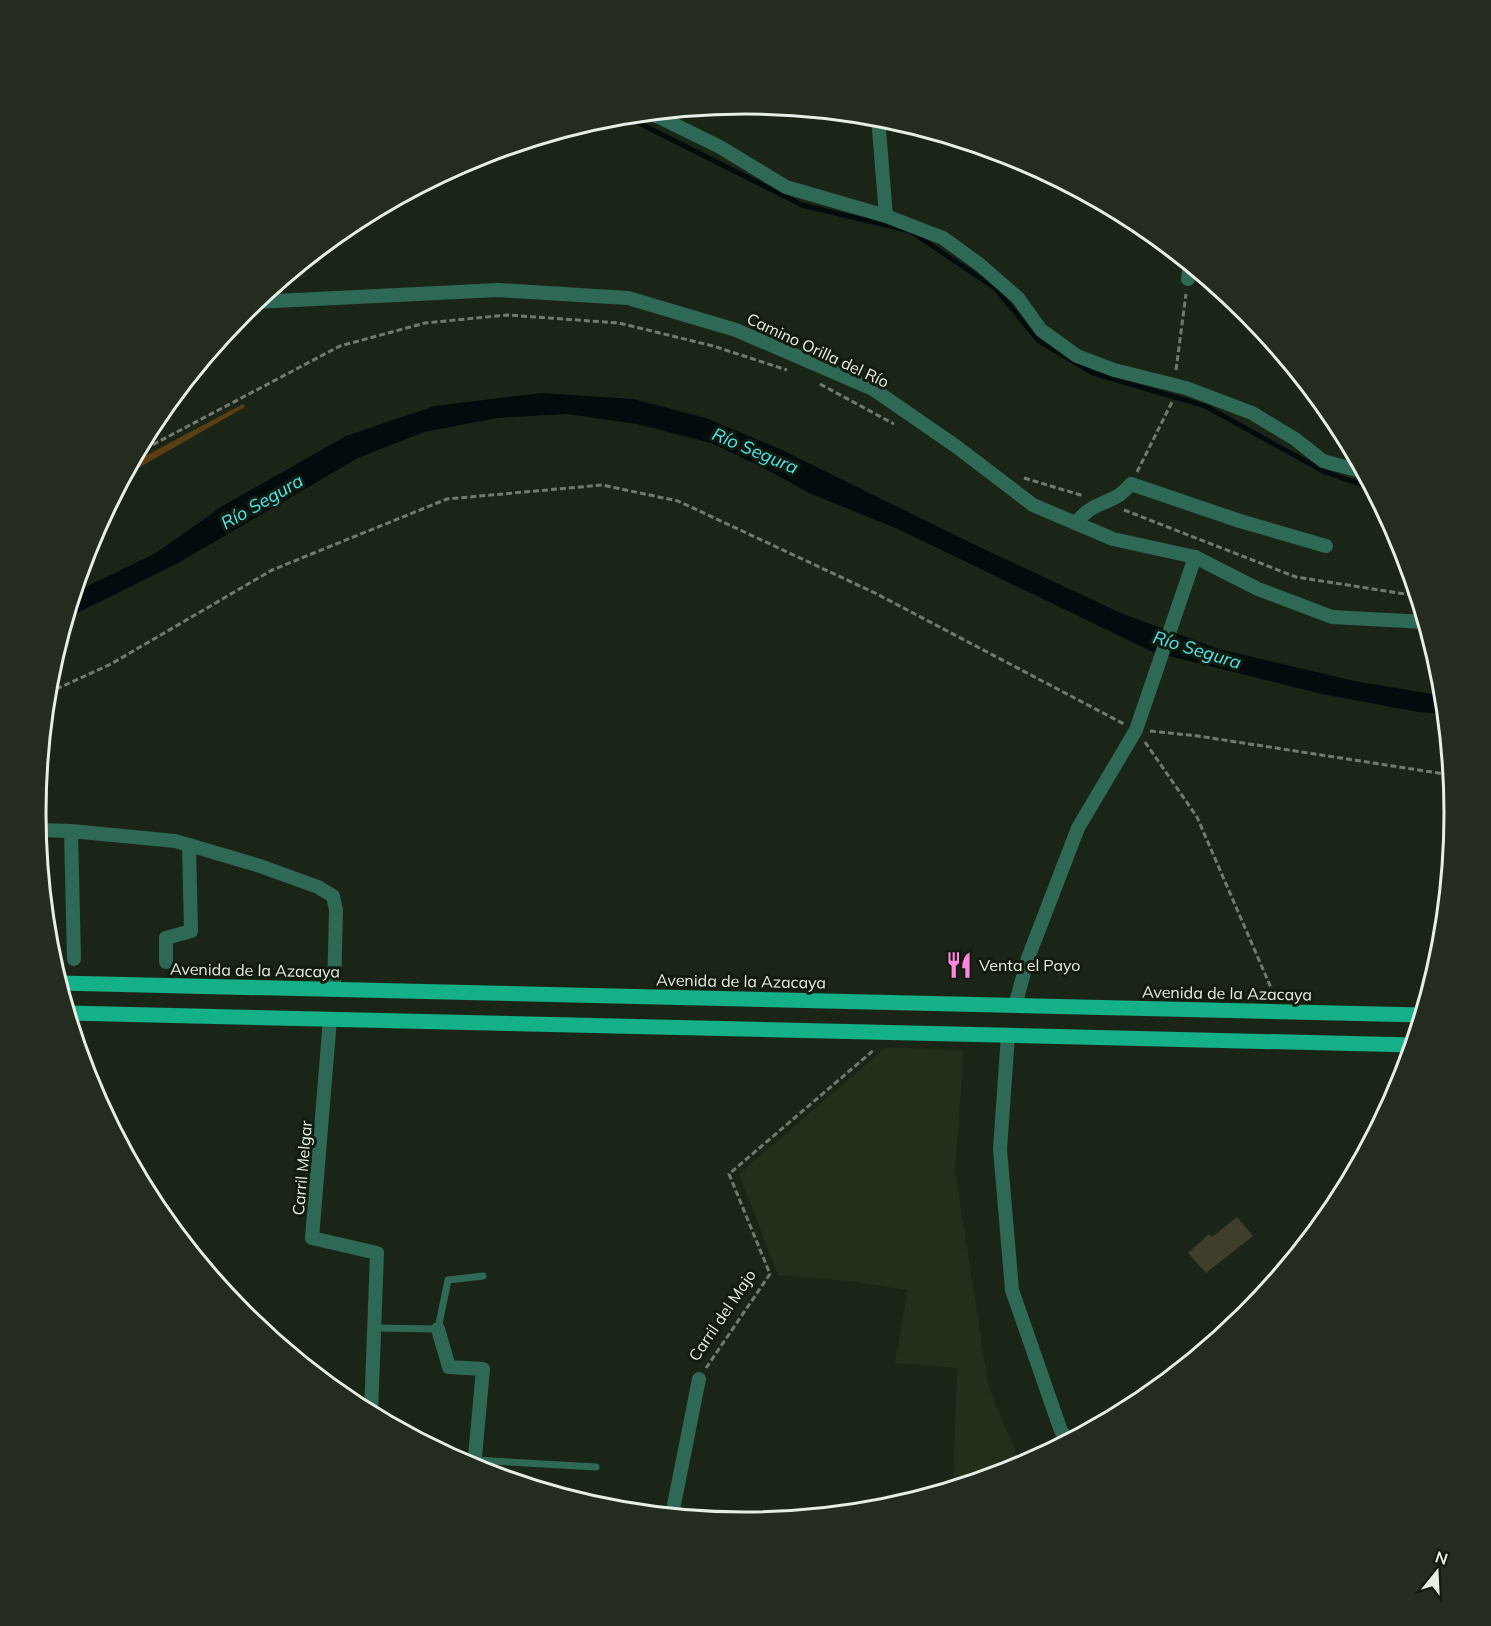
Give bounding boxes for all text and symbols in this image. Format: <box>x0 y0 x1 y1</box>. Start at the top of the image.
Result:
street label: Camino Orilla del Río <box>744 308 892 392</box>
water label: Río Segura <box>709 422 802 479</box>
water label: Río Segura <box>217 469 307 534</box>
water label: Río Segura <box>1150 625 1244 674</box>
restaurant icon: Venta el Payo <box>944 950 974 980</box>
place label: Venta el Payo <box>979 955 1080 975</box>
street label: Avenida de la Azacaya <box>170 959 340 981</box>
street label: Avenida de la Azacaya <box>656 970 826 992</box>
street label: Avenida de la Azacaya <box>1142 982 1312 1004</box>
street label: Carril Melgar <box>288 1120 316 1216</box>
street label: Carril del Majo <box>684 1265 760 1365</box>
north arrow <box>1407 1542 1467 1602</box>
text: N <box>1433 1546 1450 1569</box>

